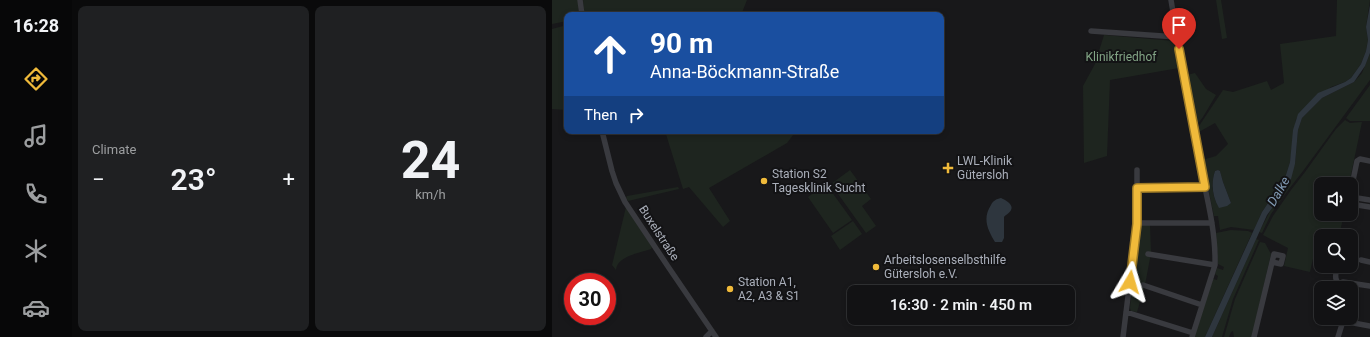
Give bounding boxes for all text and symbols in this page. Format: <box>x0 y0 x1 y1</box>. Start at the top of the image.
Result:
pin <box>1162 8 1196 49</box>
icon: arrive <box>1168 14 1190 36</box>
text: 16:28 <box>13 15 59 36</box>
text: 90 m <box>650 27 713 60</box>
icon: ahead <box>584 28 636 80</box>
park label: Klinikfriedhof <box>1086 50 1157 64</box>
text: Anna-Böckmann-Straße <box>650 61 839 82</box>
icon: directions <box>22 65 50 93</box>
icon: right <box>625 104 647 126</box>
text: Then <box>584 106 617 124</box>
icon: music <box>22 122 50 150</box>
text: 24 <box>401 130 460 191</box>
text: Climate <box>92 142 136 157</box>
place label: LWL-Klinik Gütersloh <box>957 154 1013 182</box>
text: 23° <box>171 162 216 197</box>
marker: LWL-Klinik Gütersloh <box>942 162 954 174</box>
text: − <box>92 167 105 192</box>
text: + <box>283 167 295 192</box>
place label: Station S2 Tagesklinik Sucht <box>772 167 865 195</box>
water label: Dalke <box>1264 174 1293 208</box>
marker: Station S2 Tagesklinik Sucht <box>759 176 769 186</box>
map controls <box>1314 177 1358 325</box>
button: sound <box>1314 177 1358 221</box>
icon: phone <box>22 180 50 208</box>
text: km/h <box>415 187 446 202</box>
street label: Buxelstraße <box>636 203 682 263</box>
button: search <box>1314 229 1358 273</box>
icon: climate <box>22 237 50 265</box>
place label: Arbeitslosenselbsthilfe Gütersloh e.V. <box>884 253 1006 281</box>
position arrow <box>1109 261 1151 303</box>
marker: Arbeitslosenselbsthilfe Gütersloh e.V. <box>871 262 881 272</box>
speed limit sign: 30 <box>564 273 616 325</box>
place label: Station A1, A2, A3 & S1 <box>738 275 800 303</box>
button: layers <box>1314 281 1358 325</box>
marker: Station A1, A2, A3 & S1 <box>725 284 735 294</box>
icon: car <box>22 294 50 322</box>
text: 16:30 · 2 min · 450 m <box>890 296 1032 314</box>

